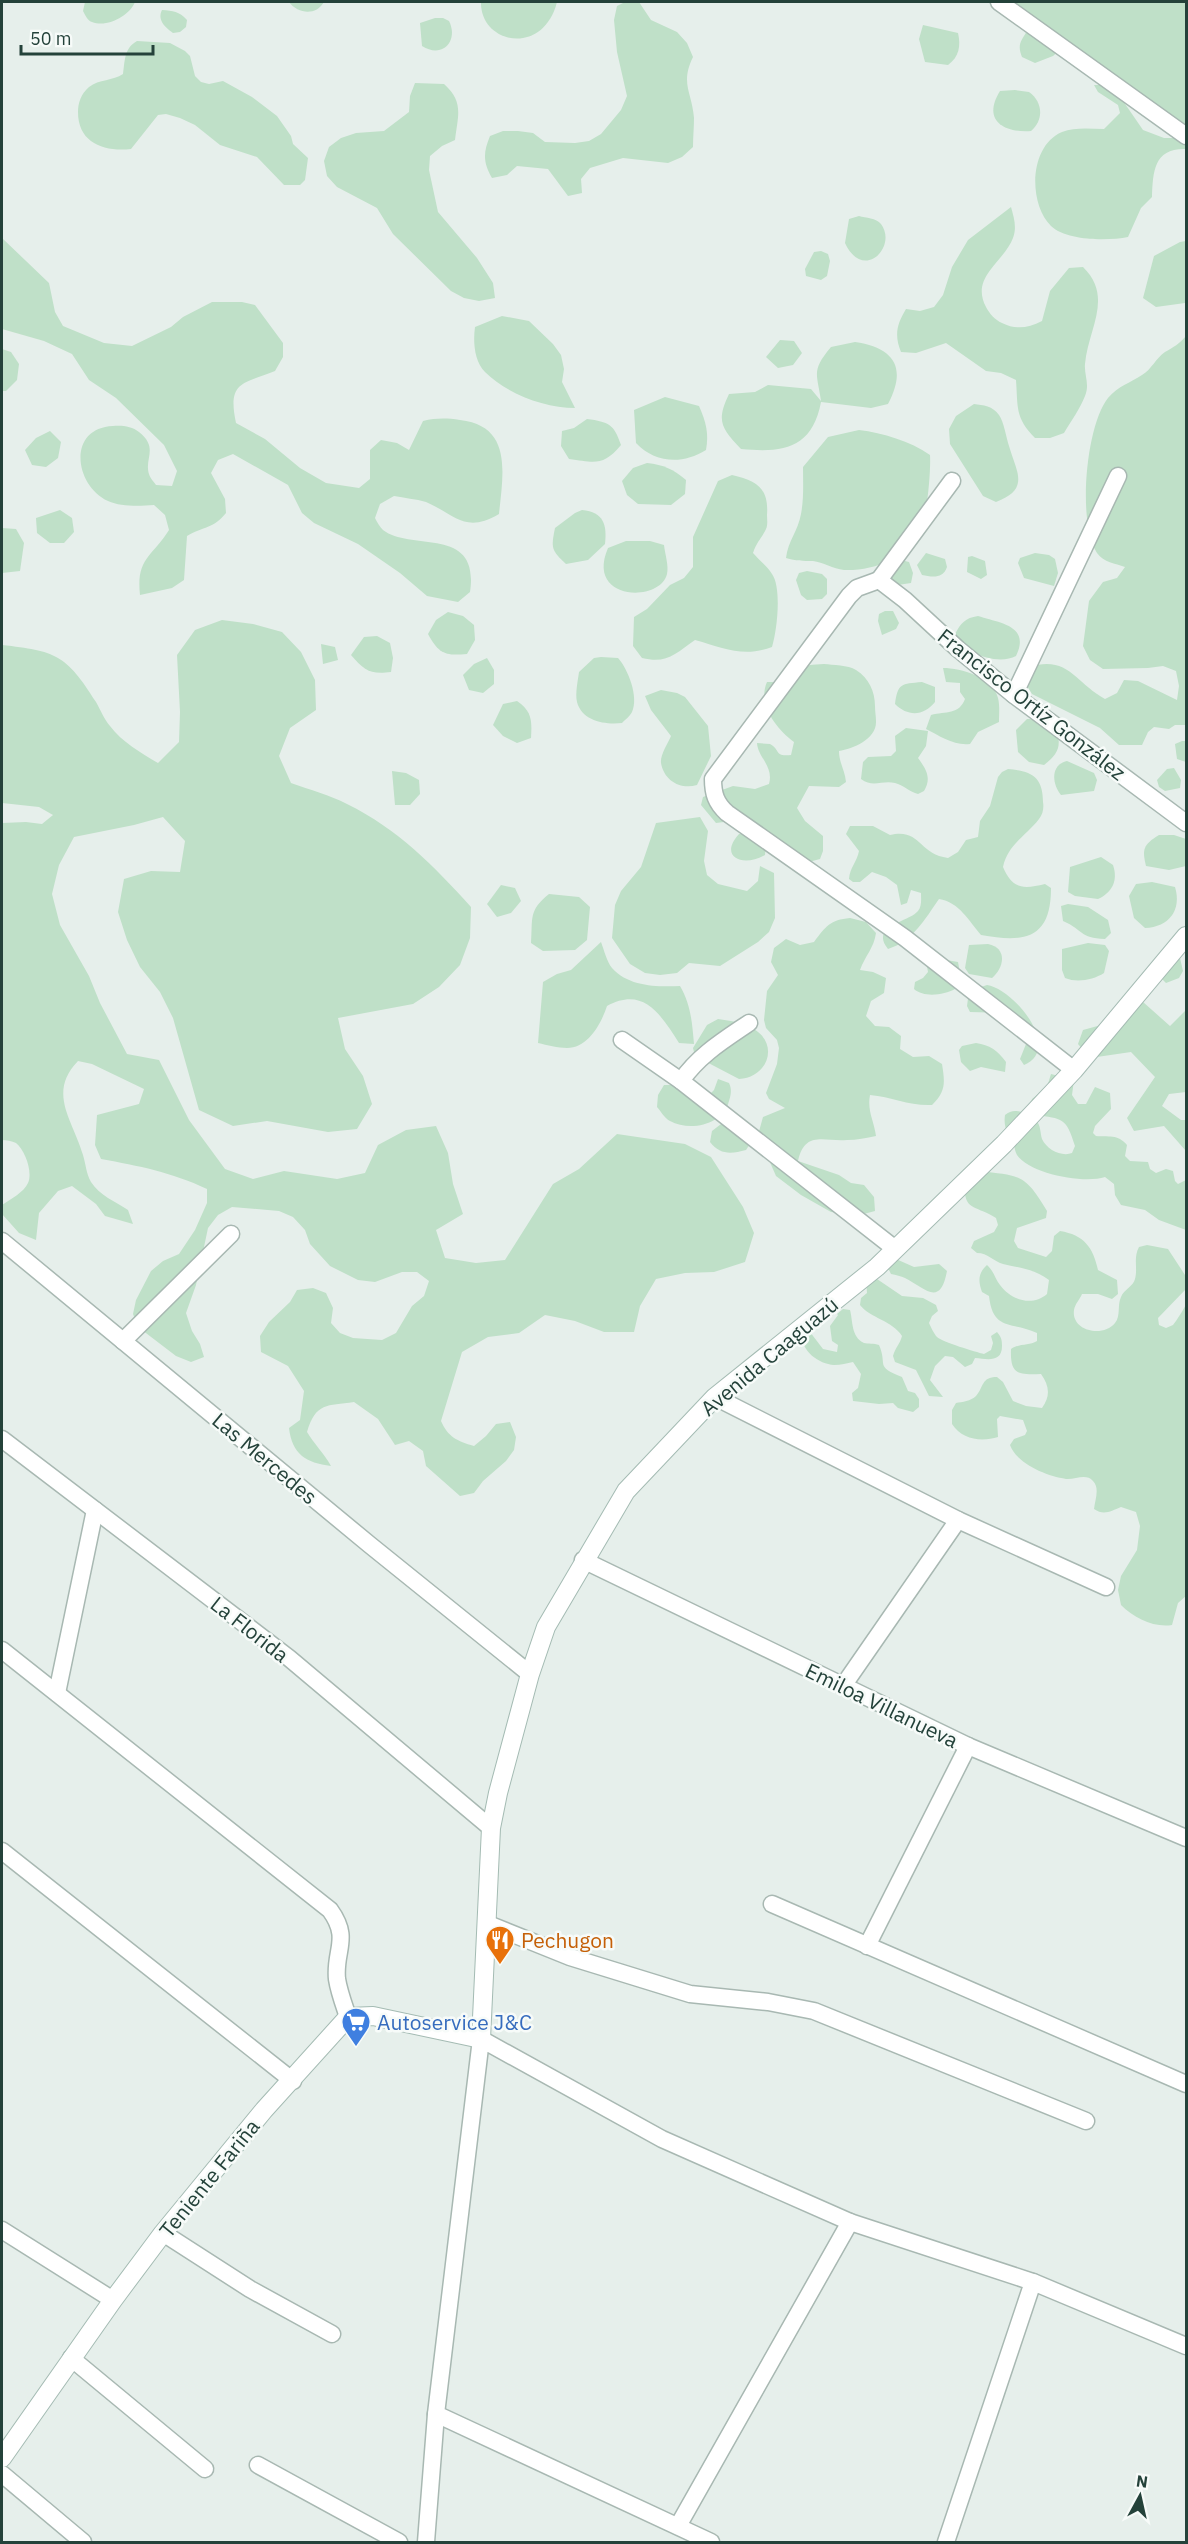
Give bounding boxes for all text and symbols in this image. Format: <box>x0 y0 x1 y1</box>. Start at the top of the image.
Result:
scale bar <box>21 18 153 56</box>
text: 50 m <box>30 27 72 50</box>
street label: Francisco Ortíz González <box>932 622 1132 786</box>
street label: Avenida Caaguazú <box>694 1290 844 1422</box>
street label: Las Mercedes <box>207 1406 323 1510</box>
street label: La Florida <box>205 1590 295 1668</box>
street label: Emiloa Villanueva <box>801 1656 963 1754</box>
restaurant icon: Pechugon <box>484 1924 516 1966</box>
place label: Pechugon <box>521 1926 614 1954</box>
supermarket icon: Autoservice J&C <box>340 2006 372 2048</box>
place label: Autoservice J&C <box>377 2008 532 2036</box>
street label: Teniente Fariña <box>153 2113 265 2243</box>
north arrow <box>1110 2466 1170 2526</box>
text: N <box>1135 2470 1149 2492</box>

